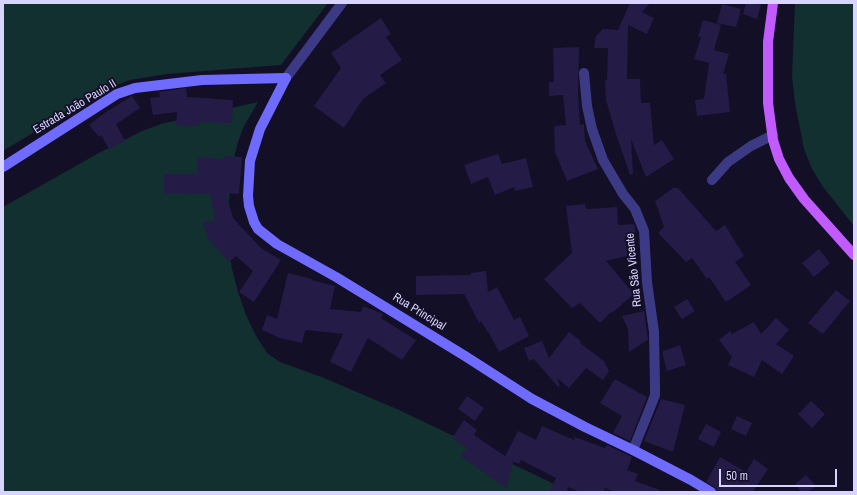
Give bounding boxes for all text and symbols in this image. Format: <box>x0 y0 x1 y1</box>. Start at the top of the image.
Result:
street label: Estrada João Paulo II <box>31 77 119 137</box>
street label: Rua São Vicente <box>623 232 645 308</box>
street label: Rua Principal <box>390 290 448 334</box>
scale bar <box>721 461 839 487</box>
text: 50 m <box>726 468 748 484</box>

